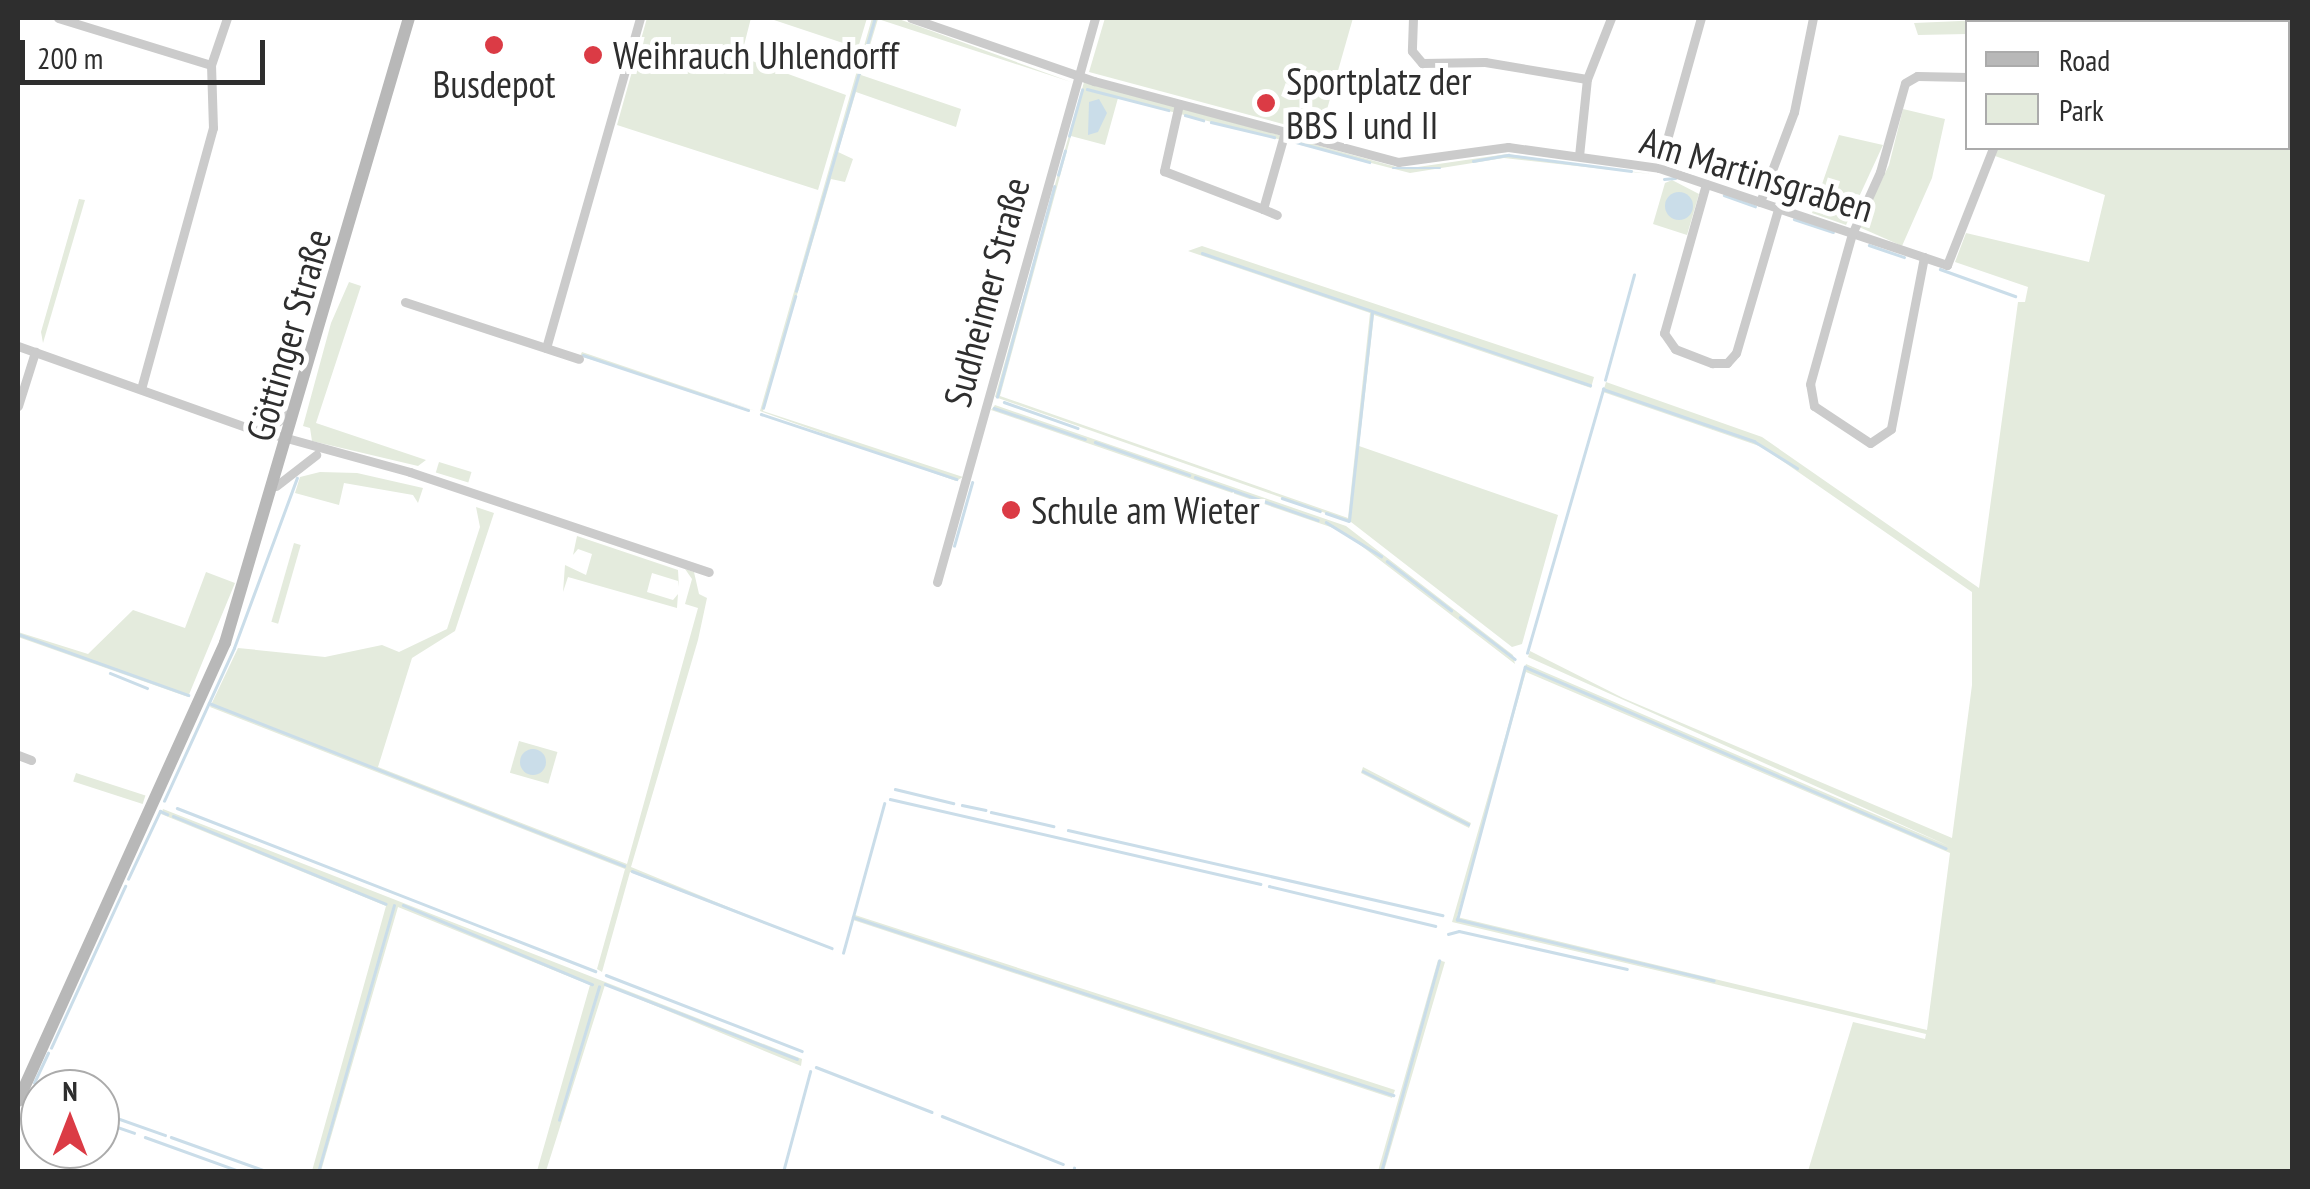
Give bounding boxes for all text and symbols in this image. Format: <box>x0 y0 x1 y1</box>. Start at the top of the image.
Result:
scale bar <box>25 20 270 82</box>
legend <box>1965 20 2290 150</box>
place label: Weihrauch Uhlendorff <box>613 32 899 78</box>
marker: Busdepot <box>483 34 505 56</box>
text: 200 m <box>37 38 103 77</box>
text: Road <box>2059 40 2110 79</box>
marker: Weihrauch Uhlendorff <box>582 44 604 66</box>
place label: Sportplatz der BBS I und II <box>1286 58 1472 147</box>
place label: Busdepot <box>433 61 555 107</box>
text: Park <box>2059 90 2104 129</box>
marker: Sportplatz der BBS I und II <box>1255 92 1277 114</box>
street label: Am Martinsgraben <box>1635 117 1879 231</box>
street label: Sudheimer Straße <box>934 172 1038 412</box>
street label: Göttinger Straße <box>236 224 340 446</box>
place label: Schule am Wieter <box>1031 487 1260 533</box>
marker: Schule am Wieter <box>1000 499 1022 521</box>
north arrow <box>20 1069 120 1169</box>
text: N <box>62 1072 78 1109</box>

